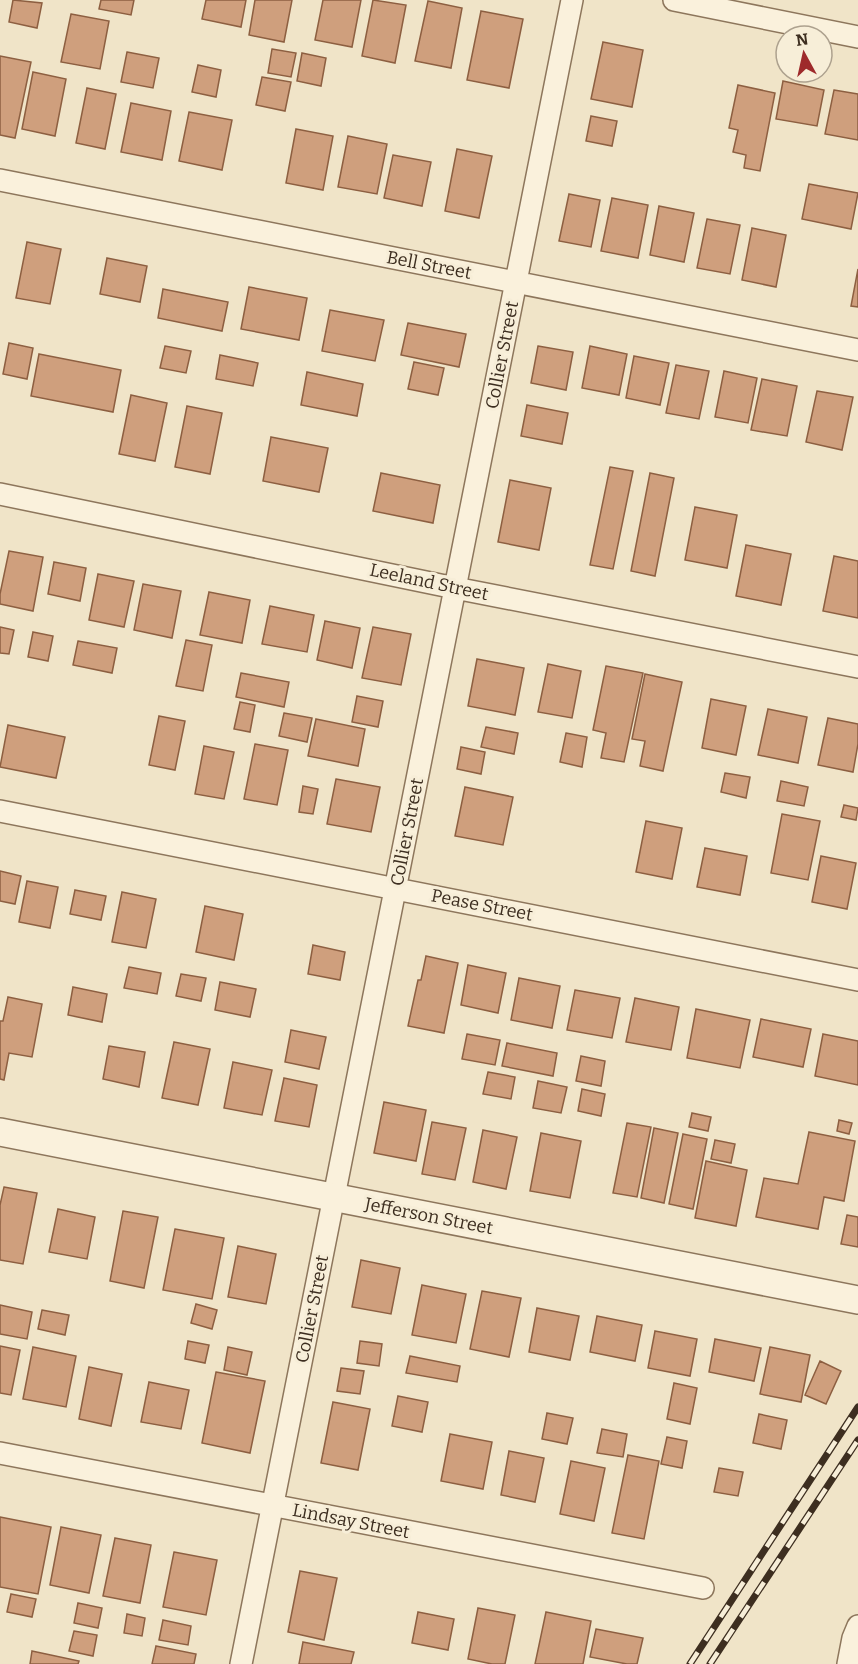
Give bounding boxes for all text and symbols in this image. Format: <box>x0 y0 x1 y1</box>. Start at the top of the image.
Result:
north arrow <box>774 24 834 84</box>
text: N <box>795 29 809 50</box>
street label: Bell Street <box>385 246 474 284</box>
street label: Collier Street <box>481 299 523 411</box>
street label: Leeland Street <box>368 559 491 605</box>
street label: Collier Street <box>386 776 428 888</box>
street label: Pease Street <box>429 884 535 926</box>
street label: Jefferson Street <box>362 1193 495 1239</box>
street label: Collier Street <box>291 1253 333 1365</box>
street label: Lindsay Street <box>291 1499 412 1543</box>

